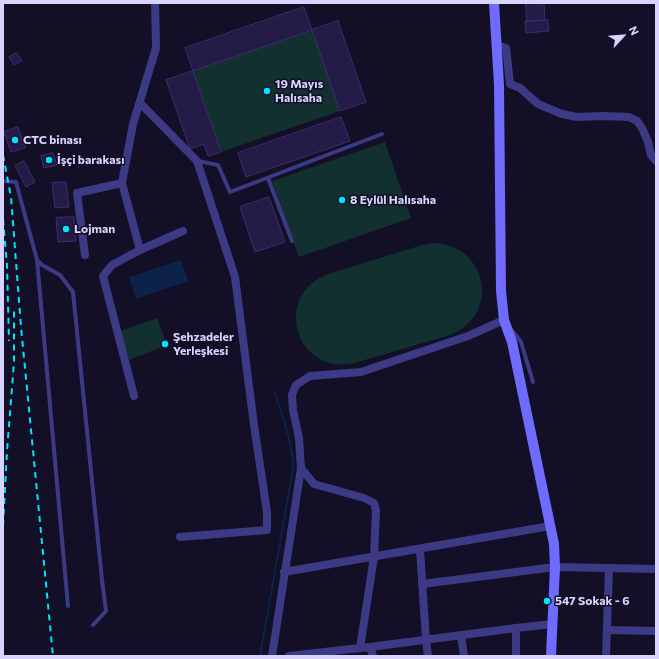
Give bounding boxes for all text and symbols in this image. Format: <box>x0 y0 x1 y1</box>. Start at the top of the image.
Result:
north arrow <box>603 16 643 56</box>
text: N <box>627 24 642 37</box>
place label: 19 Mayıs Halısaha <box>275 77 323 105</box>
marker: 19 Mayıs Halısaha <box>262 86 272 96</box>
place label: CTC binası <box>23 133 82 147</box>
marker: CTC binası <box>10 135 20 145</box>
place label: İşçi barakası <box>57 153 125 167</box>
marker: İşçi barakası <box>44 155 54 165</box>
place label: 8 Eylül Halısaha <box>350 193 436 207</box>
marker: 8 Eylül Halısaha <box>337 195 347 205</box>
place label: Lojman <box>74 222 115 236</box>
marker: Lojman <box>61 224 71 234</box>
place label: Şehzadeler Yerleşkesi <box>173 330 234 358</box>
marker: Şehzadeler Yerleşkesi <box>160 339 170 349</box>
place label: 547 Sokak - 6 <box>555 594 630 608</box>
marker: 547 Sokak - 6 <box>542 596 552 606</box>

